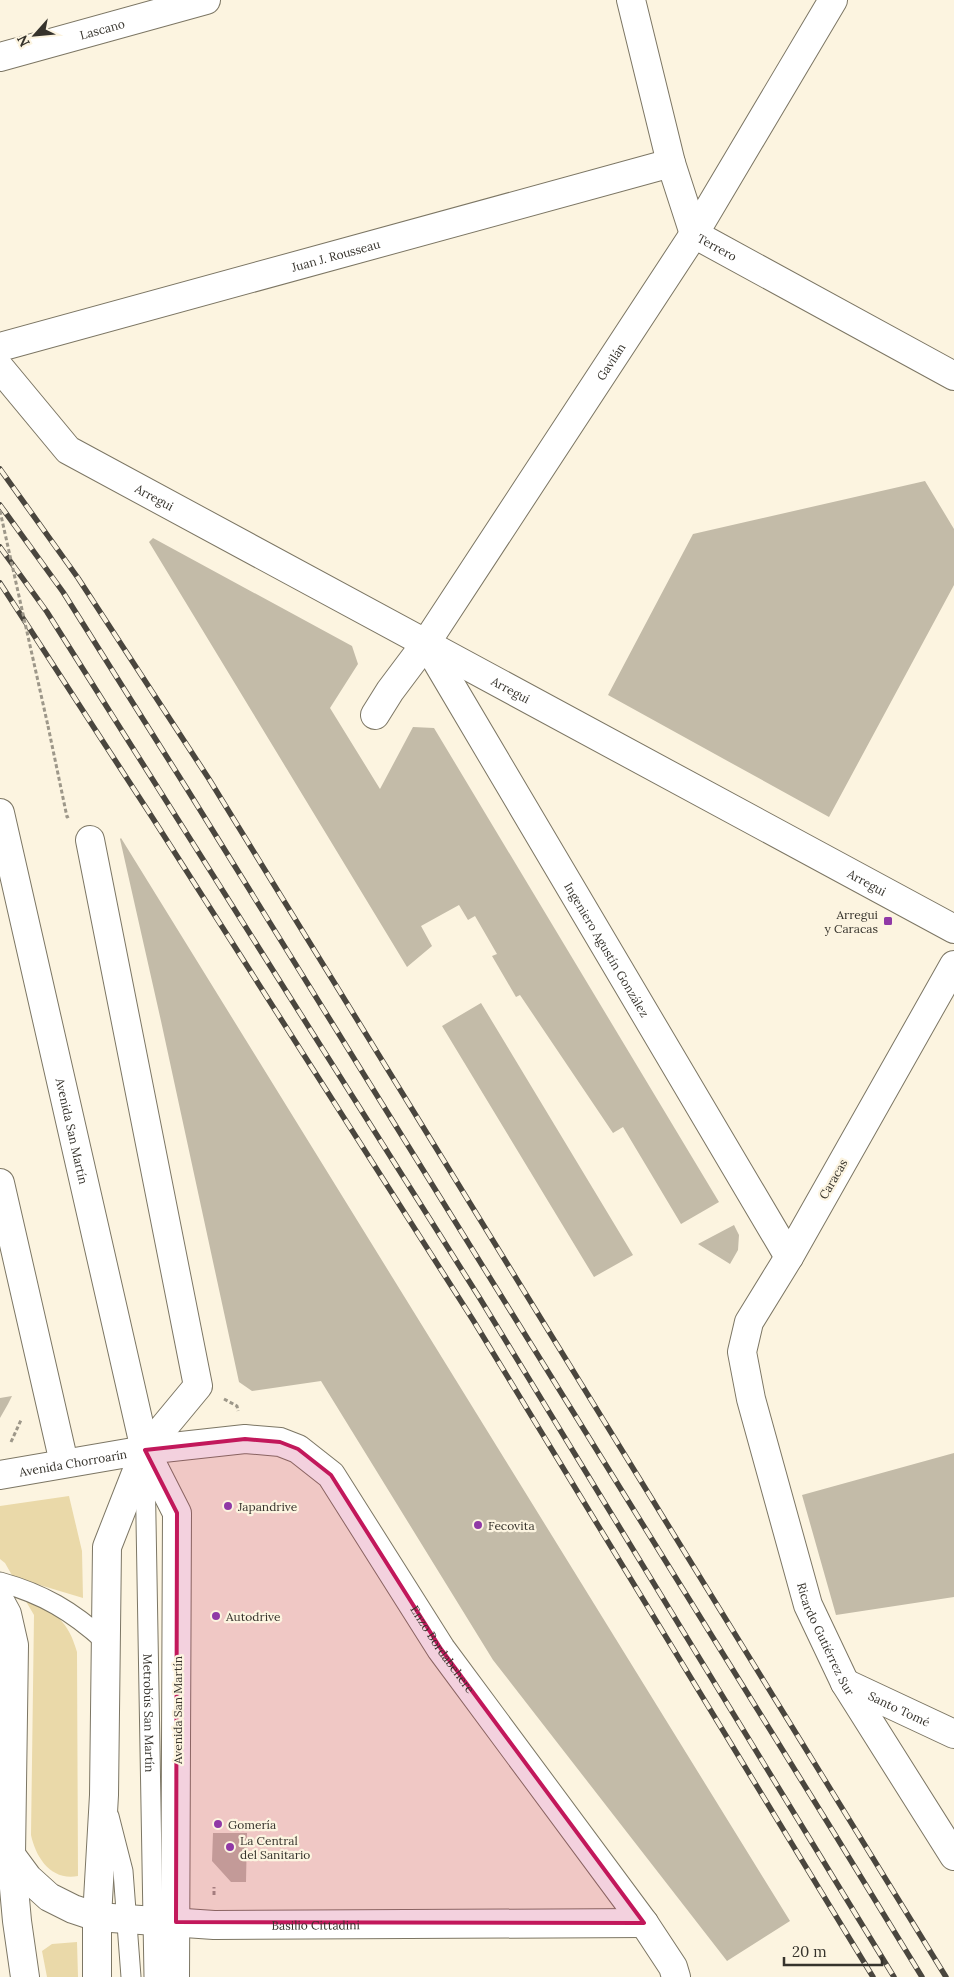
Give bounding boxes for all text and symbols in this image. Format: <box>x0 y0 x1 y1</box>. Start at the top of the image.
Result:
north arrow <box>10 10 60 60</box>
street label: Lascano <box>78 15 126 42</box>
text: N <box>13 32 34 50</box>
street label: Terrero <box>695 230 740 264</box>
street label: Juan J. Rousseau <box>289 236 382 275</box>
street label: Gavilán <box>593 340 628 383</box>
street label: Arregui <box>132 480 176 513</box>
street label: Arregui <box>488 672 533 706</box>
street label: Arregui <box>844 865 889 899</box>
street label: Ingeniero Agustín González <box>562 879 653 1020</box>
place label: Arregui y Caracas <box>825 907 878 936</box>
marker: Arregui y Caracas <box>882 915 894 927</box>
street label: Avenida San Martín <box>53 1075 92 1185</box>
street label: Caracas <box>816 1156 851 1202</box>
street label: Avenida Chorroarín <box>17 1446 128 1479</box>
place label: Japandrive <box>237 1499 298 1514</box>
marker: Japandrive <box>222 1500 234 1512</box>
place label: Fecovita <box>488 1518 535 1533</box>
marker: Fecovita <box>472 1519 484 1531</box>
street label: Ricardo Gutiérrez Sur <box>795 1581 858 1698</box>
street label: Enzo Bordabehere <box>408 1602 479 1696</box>
place label: Autodrive <box>225 1609 281 1624</box>
marker: Autodrive <box>210 1610 222 1622</box>
street label: Metrobús San Martín <box>141 1654 158 1772</box>
street label: Avenida San Martín <box>170 1656 185 1765</box>
street label: Santo Tomé <box>866 1688 933 1730</box>
place label: Gomería <box>228 1817 276 1832</box>
marker: Gomería <box>212 1818 224 1830</box>
place label: La Central del Sanitario <box>240 1833 310 1862</box>
marker: La Central del Sanitario <box>224 1841 236 1853</box>
street label: Basilio Cittadini <box>272 1917 360 1932</box>
scale bar <box>784 1934 882 1966</box>
text: 20 m <box>792 1942 827 1961</box>

